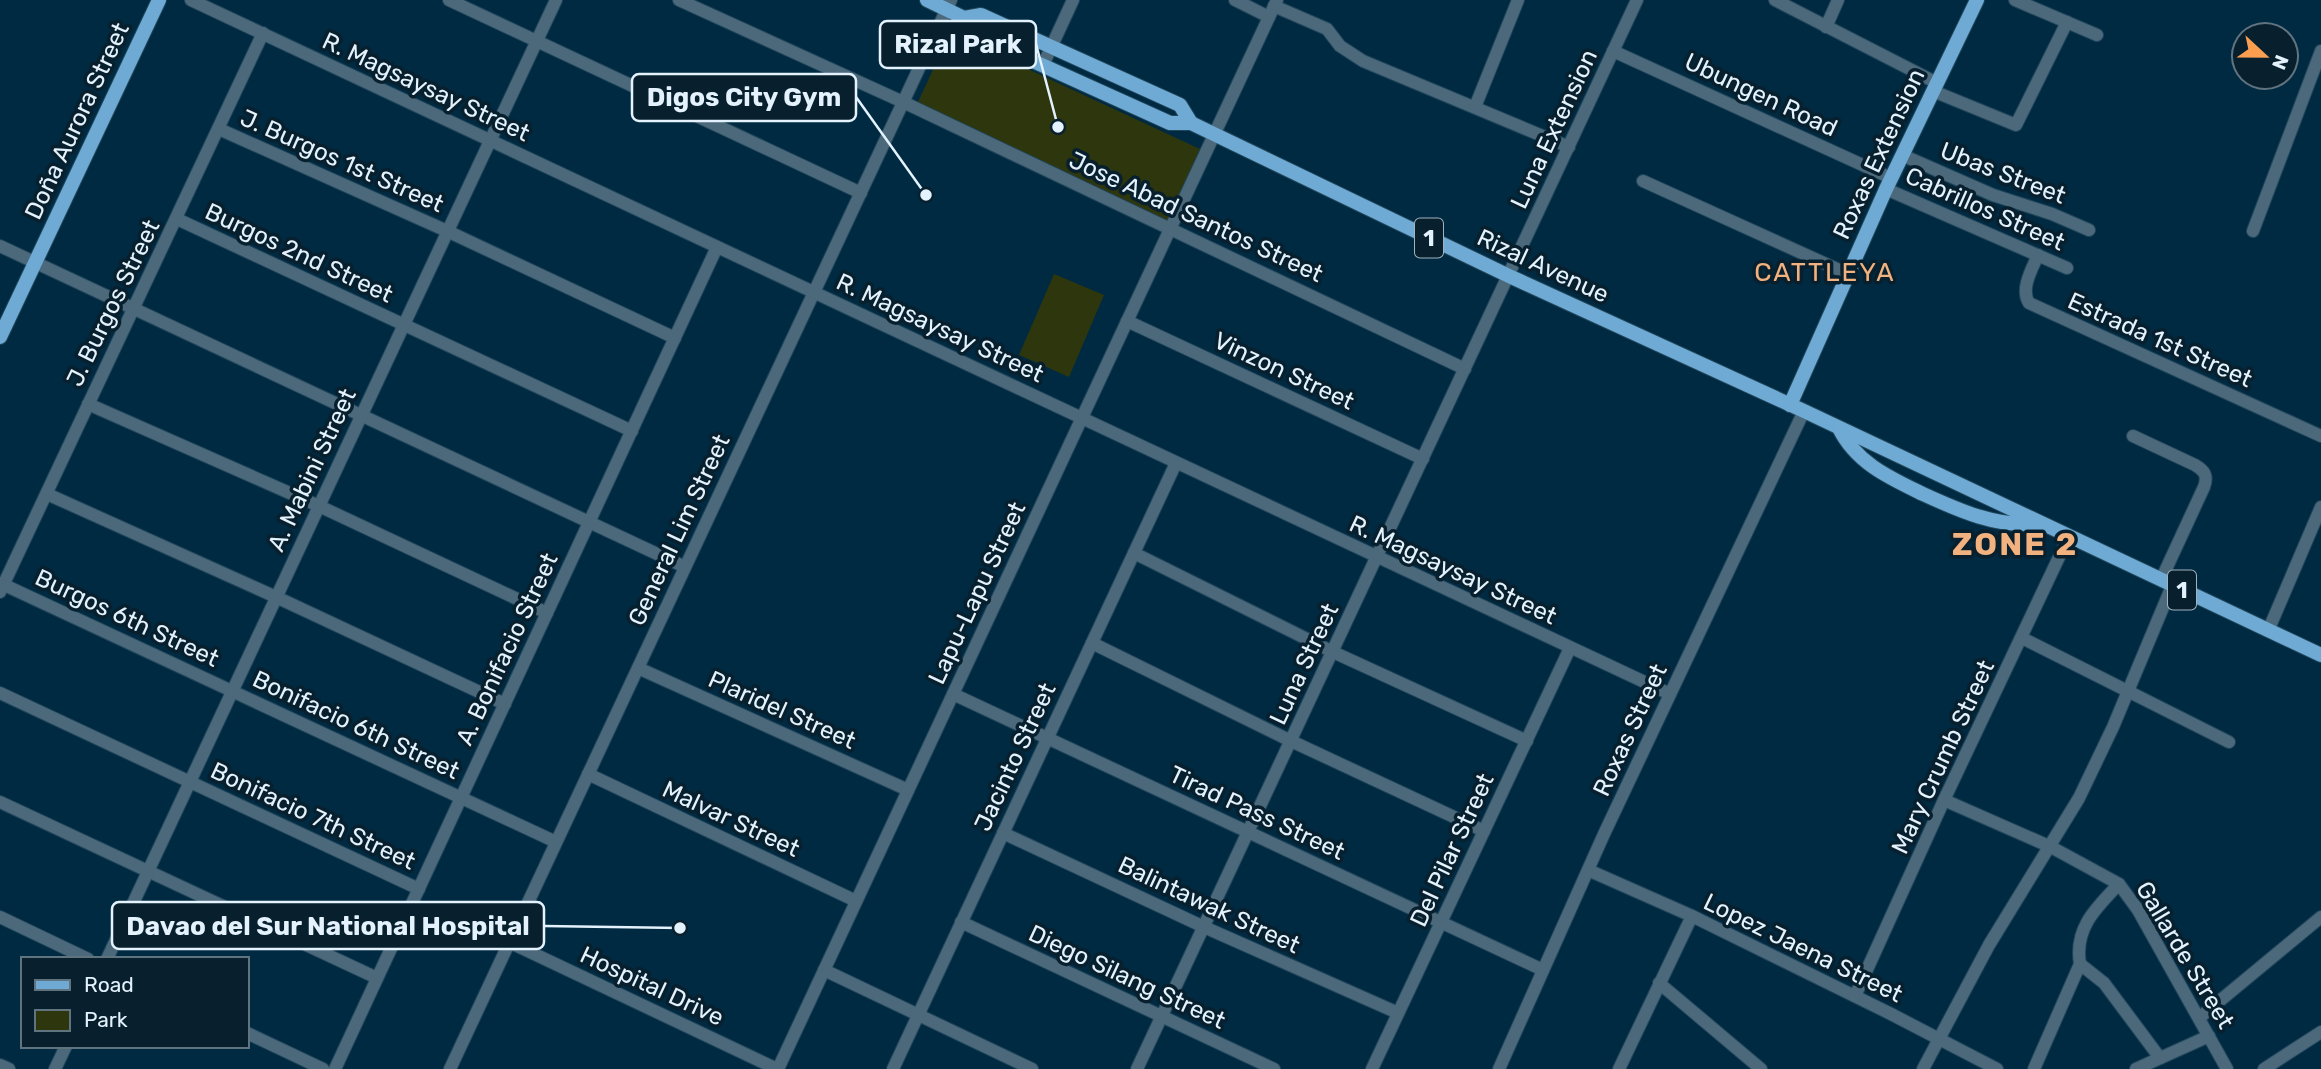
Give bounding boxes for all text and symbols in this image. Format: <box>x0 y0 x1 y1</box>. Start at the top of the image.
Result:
street label: Doña Aurora Street <box>19 18 135 224</box>
callout: Rizal Park <box>880 21 1036 68</box>
north arrow <box>2230 21 2300 91</box>
street label: R. Magsaysay Street <box>318 27 534 147</box>
text: Rizal Park <box>894 29 1023 60</box>
street label: Luna Extension <box>1505 45 1603 213</box>
street label: Ubungen Road <box>1680 47 1842 143</box>
text: N <box>2267 52 2294 73</box>
street label: Roxas Extension <box>1827 65 1931 243</box>
callout: Digos City Gym <box>632 74 856 121</box>
text: Digos City Gym <box>647 82 841 113</box>
street label: J. Burgos 1st Street <box>236 104 448 218</box>
street label: Ubas Street <box>1936 136 2070 210</box>
street label: Jose Abad Santos Street <box>1065 146 1327 288</box>
street label: Cabrillos Street <box>1901 161 2069 257</box>
street label: Burgos 2nd Street <box>201 197 397 309</box>
street label: J. Burgos Street <box>61 215 165 391</box>
road number: 1 <box>1415 218 1443 258</box>
street label: Rizal Avenue <box>1473 223 1613 309</box>
district label: CATTLEYA <box>1754 257 1896 288</box>
street label: R. Magsaysay Street <box>832 268 1048 388</box>
street label: Estrada 1st Street <box>2063 287 2257 393</box>
street label: Vinzon Street <box>1209 326 1359 416</box>
street label: A. Mabini Street <box>262 384 362 556</box>
street label: General Lim Street <box>622 430 736 630</box>
street label: Lapu-Lapu Street <box>923 497 1031 689</box>
street label: R. Magsaysay Street <box>1345 510 1561 630</box>
district label: ZONE 2 <box>1952 525 2078 563</box>
street label: A. Bonifacio Street <box>450 549 564 749</box>
street label: Burgos 6th Street <box>31 563 223 673</box>
road number: 1 <box>2168 570 2196 610</box>
street label: Luna Street <box>1264 599 1344 729</box>
street label: Mary Crumb Street <box>1886 656 2000 858</box>
street label: Roxas Street <box>1587 659 1673 801</box>
street label: Bonifacio 6th Street <box>248 665 464 785</box>
street label: Plaridel Street <box>704 665 860 755</box>
street label: Jacinto Street <box>968 678 1062 836</box>
street label: Bonifacio 7th Street <box>206 756 420 876</box>
street label: Tirad Pass Street <box>1165 760 1349 866</box>
street label: Del Pilar Street <box>1404 769 1500 931</box>
street label: Malvar Street <box>658 775 804 863</box>
street label: Balintawak Street <box>1114 851 1304 959</box>
street label: Gallarde Street <box>2130 876 2240 1034</box>
street label: Lopez Jaena Street <box>1699 888 1907 1008</box>
callout: Davao del Sur National Hospital <box>112 902 544 949</box>
text: Davao del Sur National Hospital <box>126 911 530 942</box>
street label: Diego Silang Street <box>1024 919 1230 1035</box>
street label: Hospital Drive <box>576 940 728 1032</box>
legend <box>21 957 248 1048</box>
text: Road <box>84 972 134 997</box>
text: Park <box>84 1007 128 1032</box>

